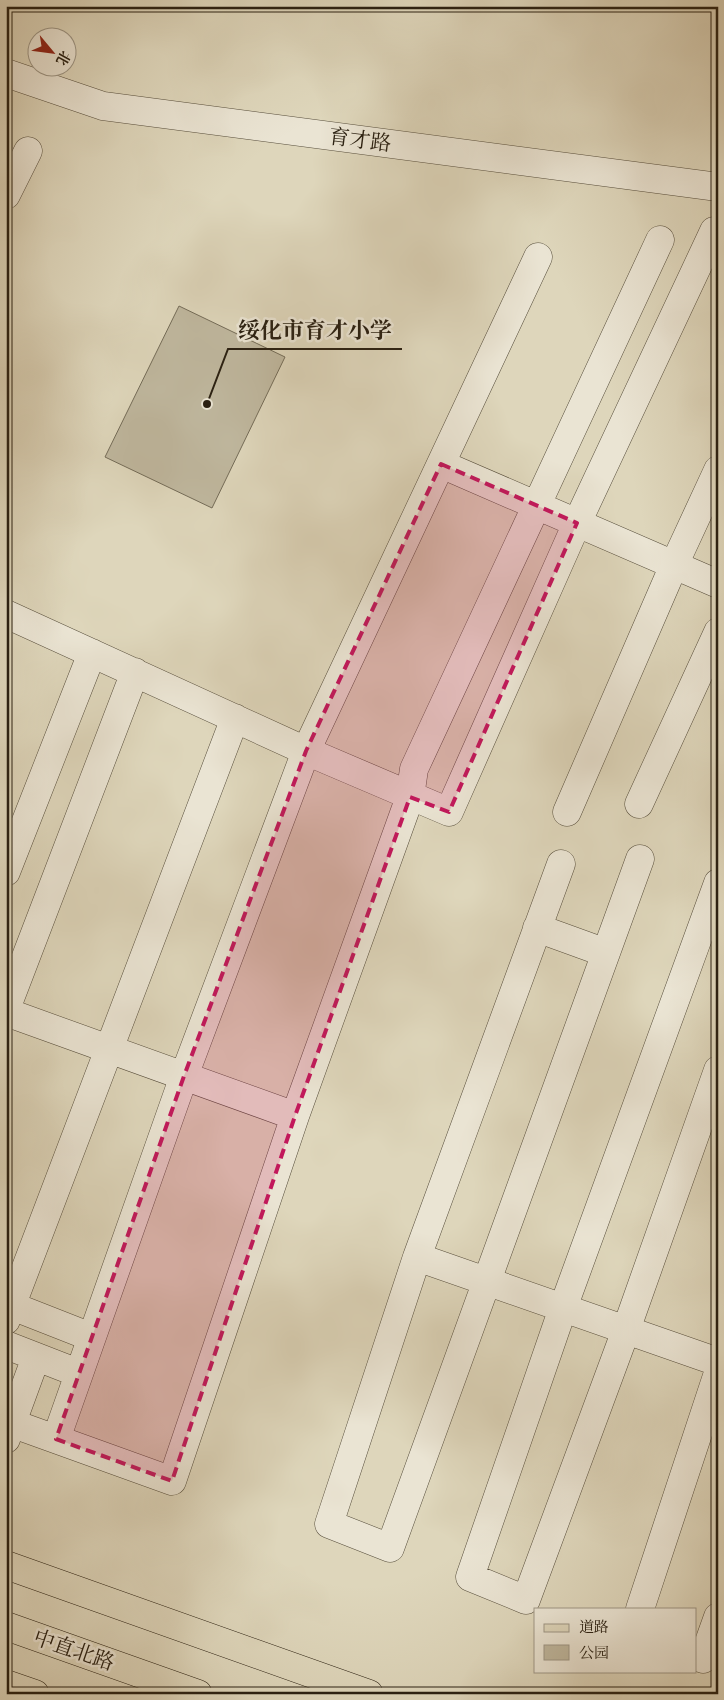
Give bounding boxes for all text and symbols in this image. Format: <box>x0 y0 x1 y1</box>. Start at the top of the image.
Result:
north arrow <box>28 28 78 78</box>
text: 北 <box>51 47 74 68</box>
street label: 育才路 <box>327 124 393 158</box>
callout: 绥化市育才小学 <box>228 312 402 349</box>
text: 绥化市育才小学 <box>238 318 392 345</box>
legend <box>534 1608 696 1672</box>
text: 道路 <box>579 1618 609 1637</box>
street label: 中直北路 <box>30 1625 118 1677</box>
text: 公园 <box>579 1644 609 1663</box>

